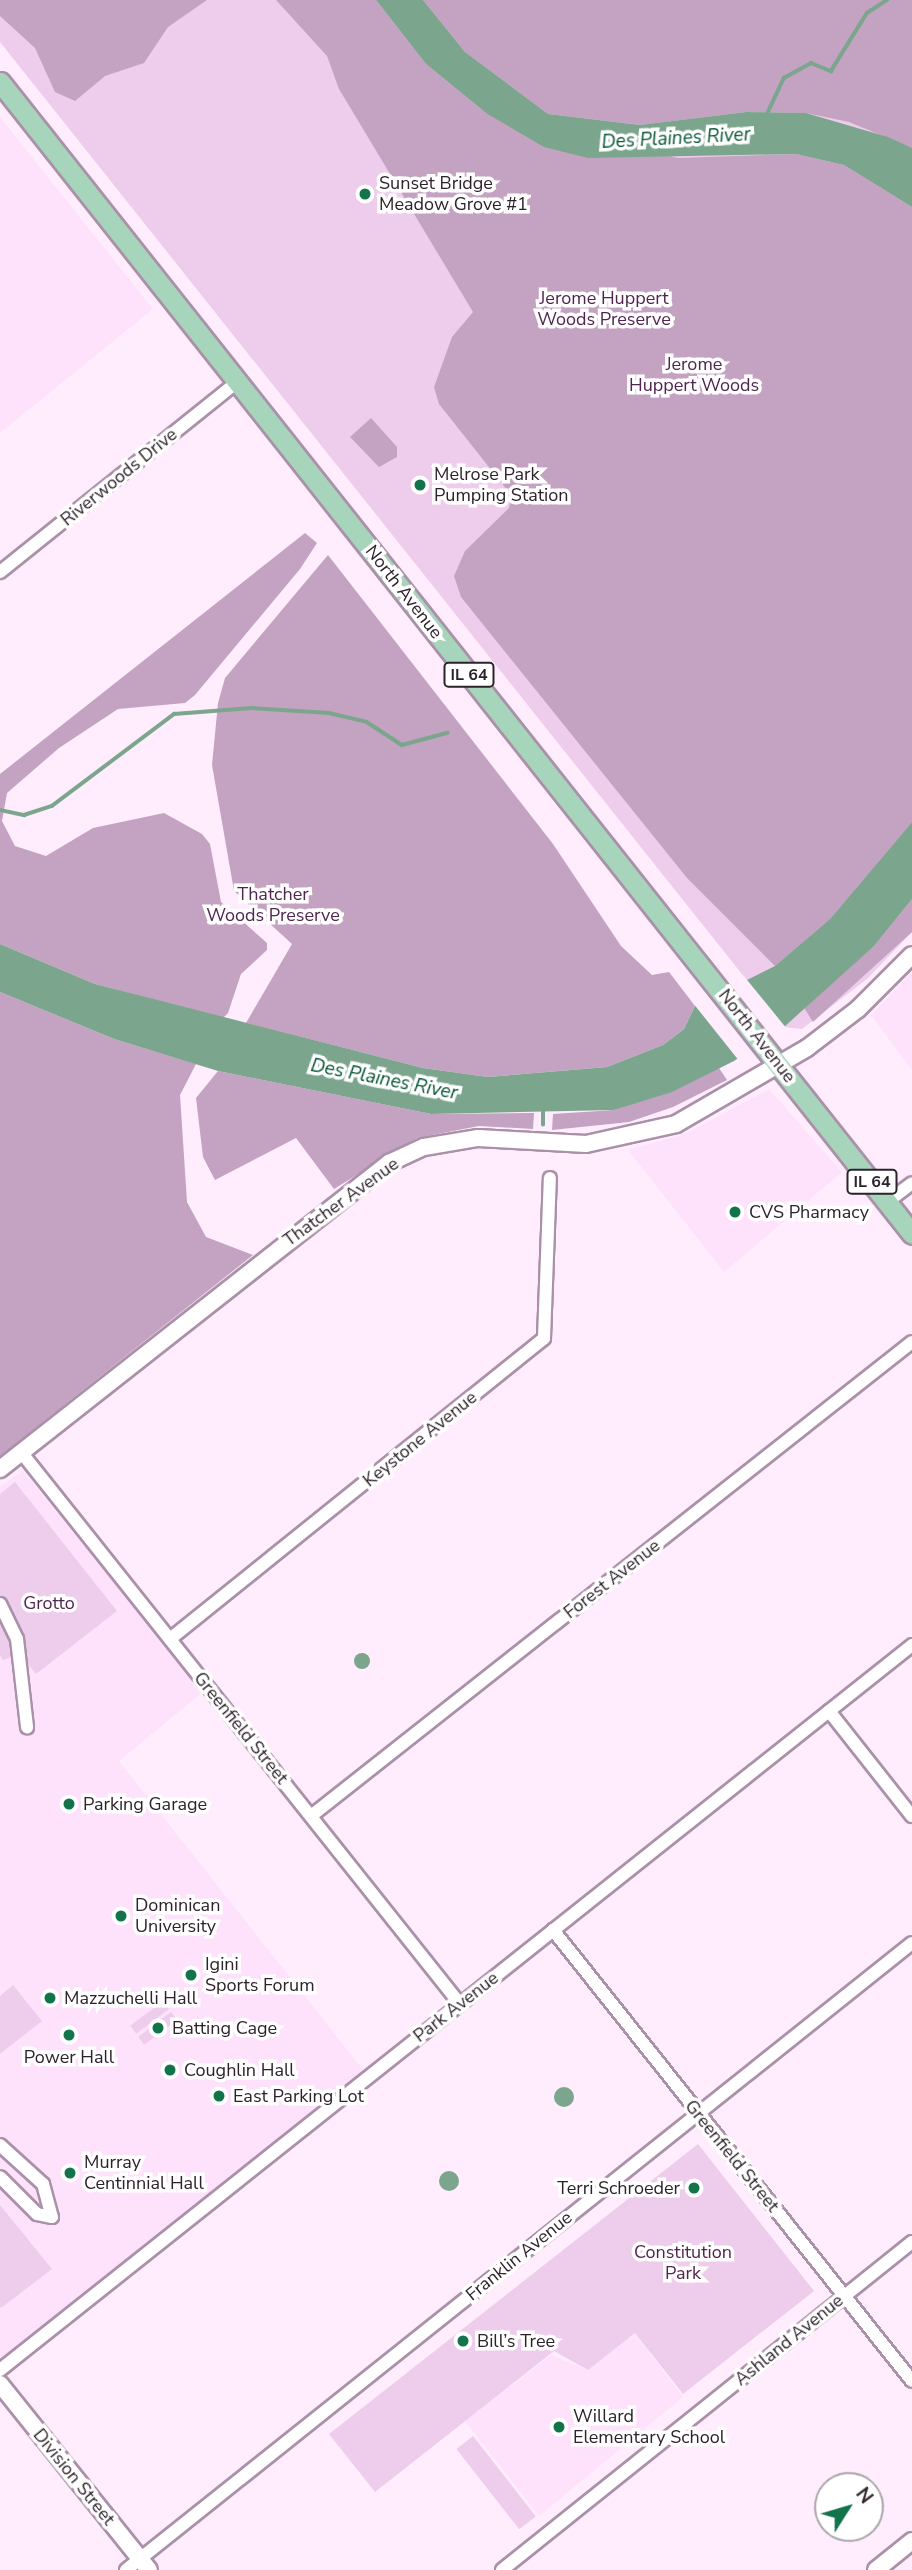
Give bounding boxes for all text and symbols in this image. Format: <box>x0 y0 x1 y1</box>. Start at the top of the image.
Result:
water label: Des Plaines River <box>601 124 751 154</box>
place label: Sunset Bridge Meadow Grove #1 <box>379 173 528 216</box>
marker: Sunset Bridge Meadow Grove #1 <box>357 186 373 202</box>
park label: Jerome Huppert Woods Preserve <box>537 288 671 330</box>
park label: Jerome Huppert Woods <box>629 354 759 396</box>
street label: Riverwoods Drive <box>56 423 182 531</box>
place label: Melrose Park Pumping Station <box>434 464 568 506</box>
marker: Melrose Park Pumping Station <box>412 477 428 493</box>
street label: North Avenue <box>361 541 447 643</box>
road number: IL 64 <box>443 662 495 688</box>
park label: Thatcher Woods Preserve <box>206 884 340 926</box>
street label: North Avenue <box>714 985 800 1087</box>
water label: Des Plaines River <box>309 1055 459 1105</box>
street label: Thatcher Avenue <box>279 1153 403 1251</box>
road number: IL 64 <box>846 1170 898 1194</box>
place label: CVS Pharmacy <box>749 1201 869 1223</box>
marker: CVS Pharmacy <box>727 1204 743 1220</box>
street label: Keystone Avenue <box>359 1387 481 1491</box>
street label: Forest Avenue <box>560 1535 664 1623</box>
park label: Grotto <box>23 1592 75 1614</box>
street label: Greenfield Street <box>189 1668 293 1788</box>
place label: Parking Garage <box>83 1793 207 1815</box>
marker: Parking Garage <box>61 1796 77 1812</box>
place label: Dominican University <box>135 1895 220 1938</box>
marker: Dominican University <box>113 1908 129 1924</box>
place label: Igini Sports Forum <box>205 1954 315 1996</box>
marker: Igini Sports Forum <box>183 1967 199 1983</box>
street label: Park Avenue <box>409 1967 503 2047</box>
place label: Mazzuchelli Hall <box>64 1987 197 2009</box>
marker: Mazzuchelli Hall <box>42 1990 58 2006</box>
place label: Batting Cage <box>172 2017 277 2039</box>
marker: Batting Cage <box>150 2020 166 2036</box>
marker: Power Hall <box>61 2027 77 2043</box>
place label: Power Hall <box>24 2046 114 2068</box>
place label: Coughlin Hall <box>184 2059 295 2081</box>
marker: Coughlin Hall <box>162 2062 178 2078</box>
place label: East Parking Lot <box>233 2085 364 2107</box>
marker: East Parking Lot <box>211 2088 227 2104</box>
street label: Greenfield Street <box>680 2096 784 2216</box>
place label: Murray Centinnial Hall <box>84 2152 204 2194</box>
marker: Murray Centinnial Hall <box>62 2165 78 2181</box>
place label: Terri Schroeder <box>557 2177 680 2199</box>
marker: Terri Schroeder <box>686 2180 702 2196</box>
street label: Franklin Avenue <box>462 2207 576 2305</box>
park label: Constitution Park <box>634 2242 732 2284</box>
street label: Ashland Avenue <box>730 2290 848 2390</box>
place label: Bill’s Tree <box>477 2330 555 2352</box>
marker: Bill’s Tree <box>455 2333 471 2349</box>
place label: Willard Elementary School <box>573 2406 725 2448</box>
marker: Willard Elementary School <box>551 2419 567 2435</box>
street label: Division Street <box>29 2424 119 2530</box>
north arrow <box>814 2472 884 2542</box>
text: N <box>850 2482 879 2509</box>

